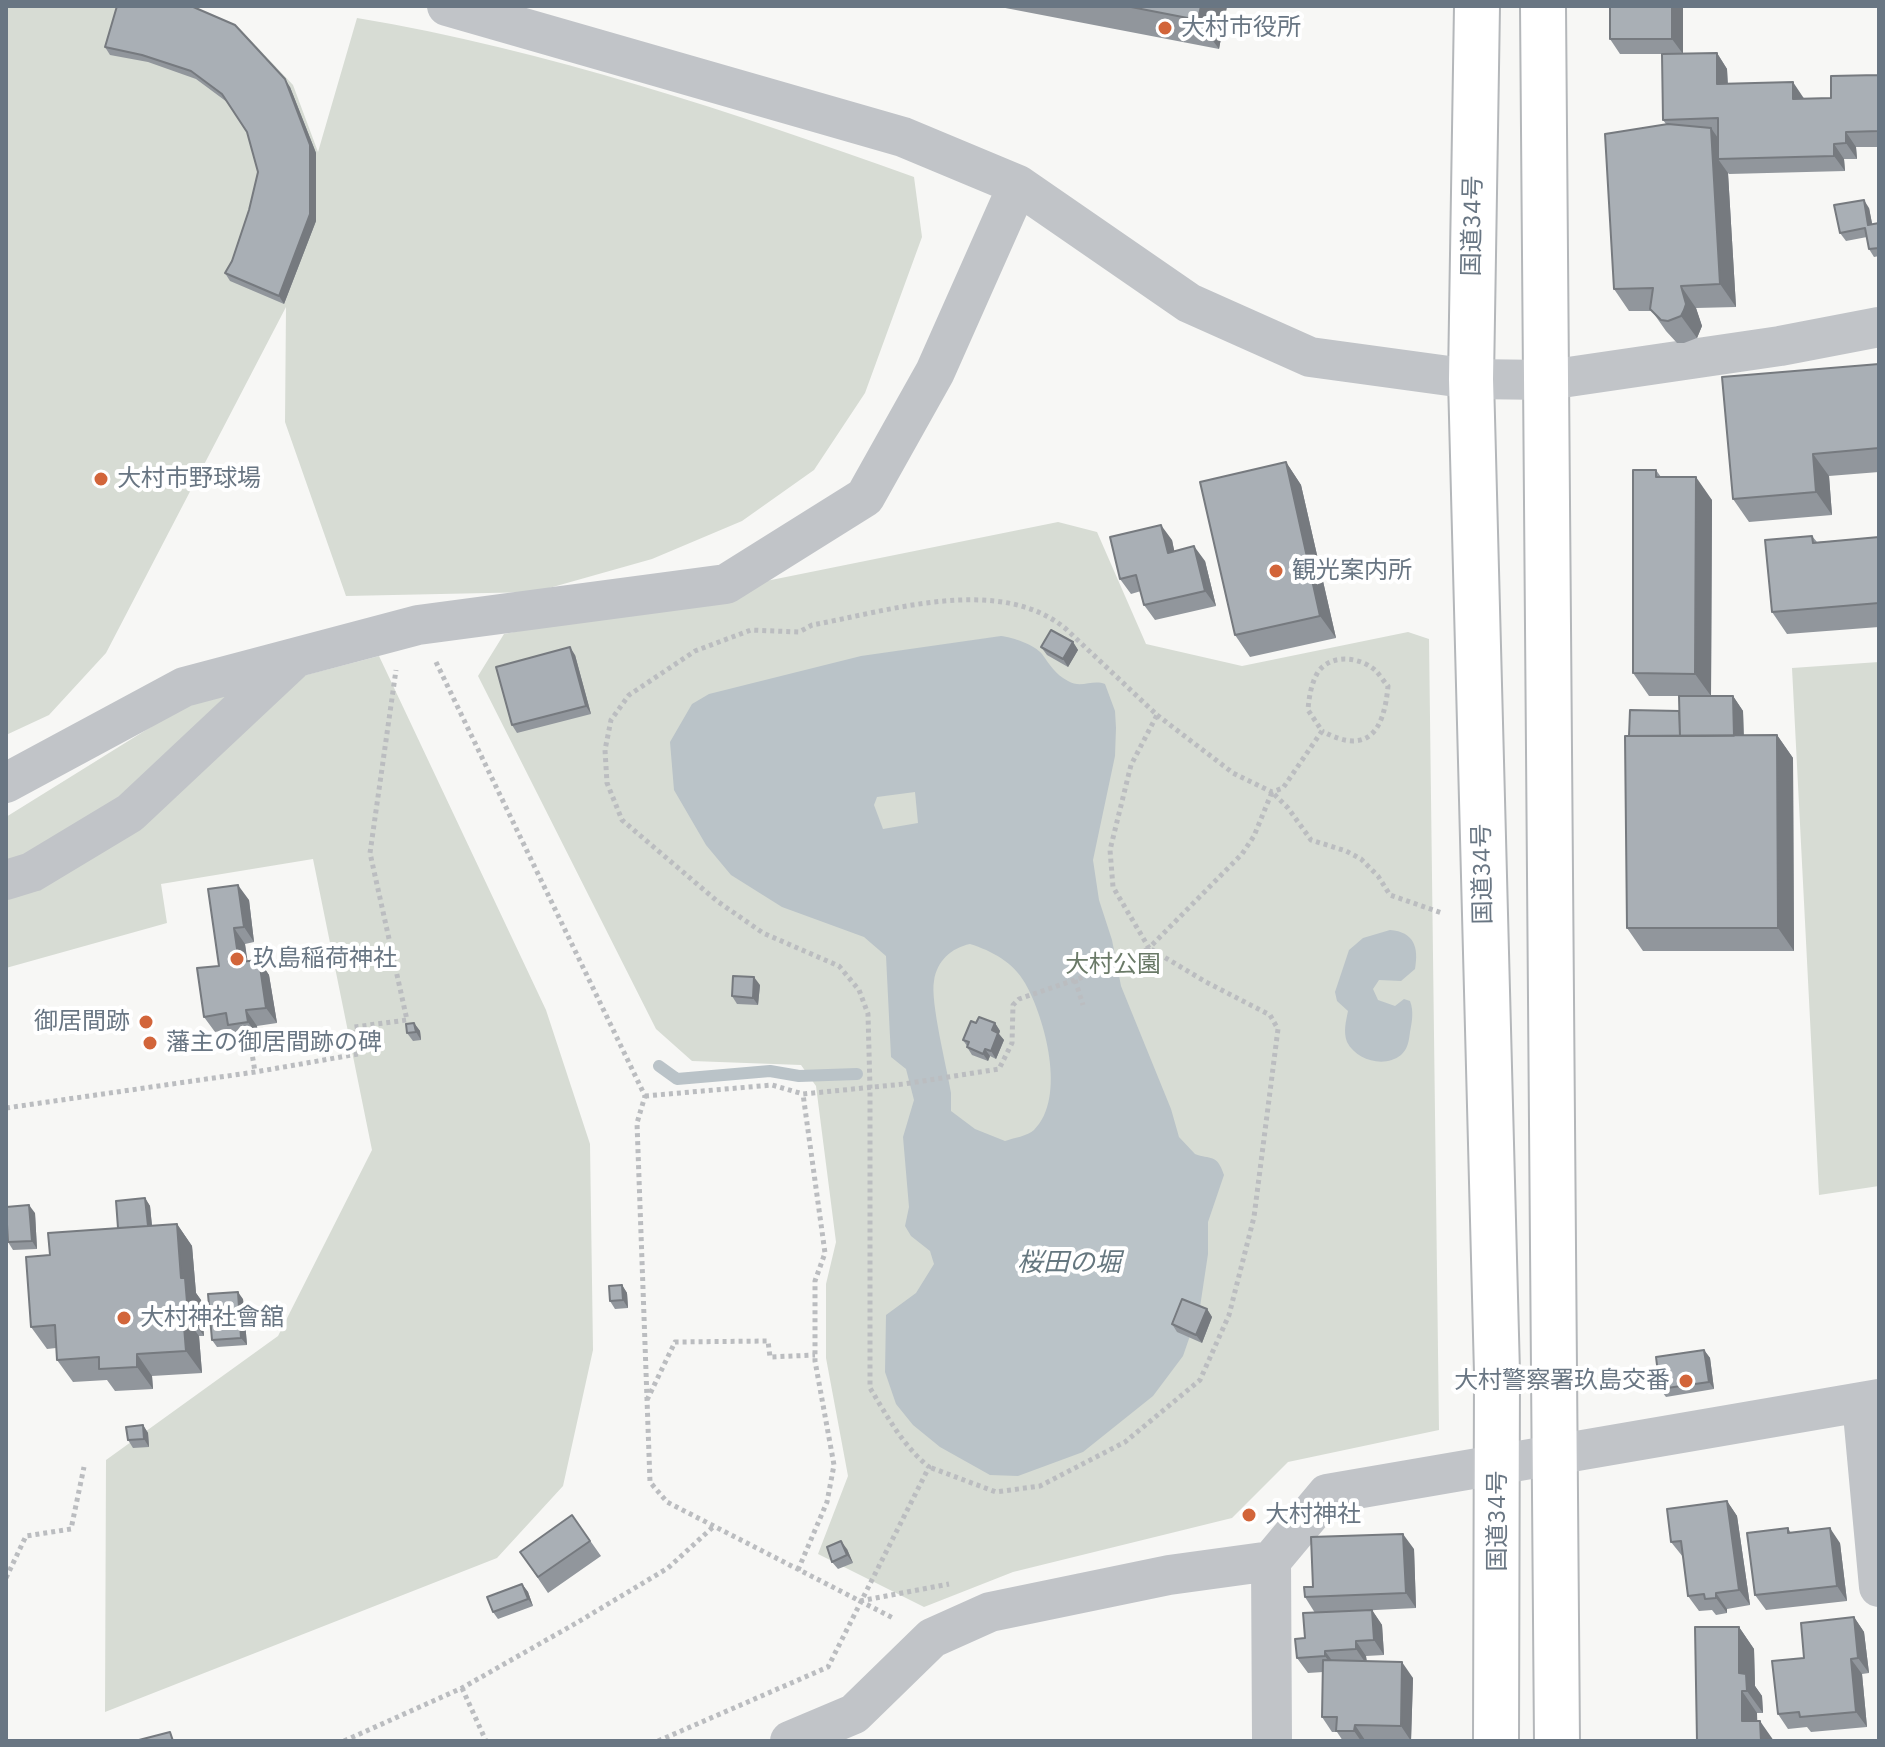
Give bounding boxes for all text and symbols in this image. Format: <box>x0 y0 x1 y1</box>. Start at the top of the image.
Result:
place label: 大村市役所 <box>1181 14 1301 42</box>
marker: 大村市役所 <box>1156 19 1174 37</box>
street label: 国道34号 <box>1458 175 1488 277</box>
place label: 大村市野球場 <box>117 465 261 493</box>
marker: 大村市野球場 <box>92 470 110 488</box>
place label: 観光案内所 <box>1292 557 1412 585</box>
marker: 観光案内所 <box>1267 562 1285 580</box>
street label: 国道34号 <box>1468 823 1498 925</box>
place label: 玖島稲荷神社 <box>253 945 397 973</box>
marker: 玖島稲荷神社 <box>228 950 246 968</box>
park label: 大村公園 <box>1065 951 1161 979</box>
place label: 御居間跡 <box>34 1008 130 1036</box>
marker: 御居間跡 <box>137 1013 155 1031</box>
place label: 藩主の御居間跡の碑 <box>166 1029 382 1057</box>
marker: 藩主の御居間跡の碑 <box>141 1034 159 1052</box>
water label: 桜田の堀 <box>1017 1247 1121 1279</box>
place label: 大村神社會舘 <box>140 1304 284 1332</box>
marker: 大村神社會舘 <box>115 1309 133 1327</box>
place label: 大村警察署玖島交番 <box>1454 1367 1670 1395</box>
marker: 大村警察署玖島交番 <box>1677 1372 1695 1390</box>
street label: 国道34号 <box>1484 1471 1512 1571</box>
place label: 大村神社 <box>1265 1501 1361 1529</box>
marker: 大村神社 <box>1240 1506 1258 1524</box>

